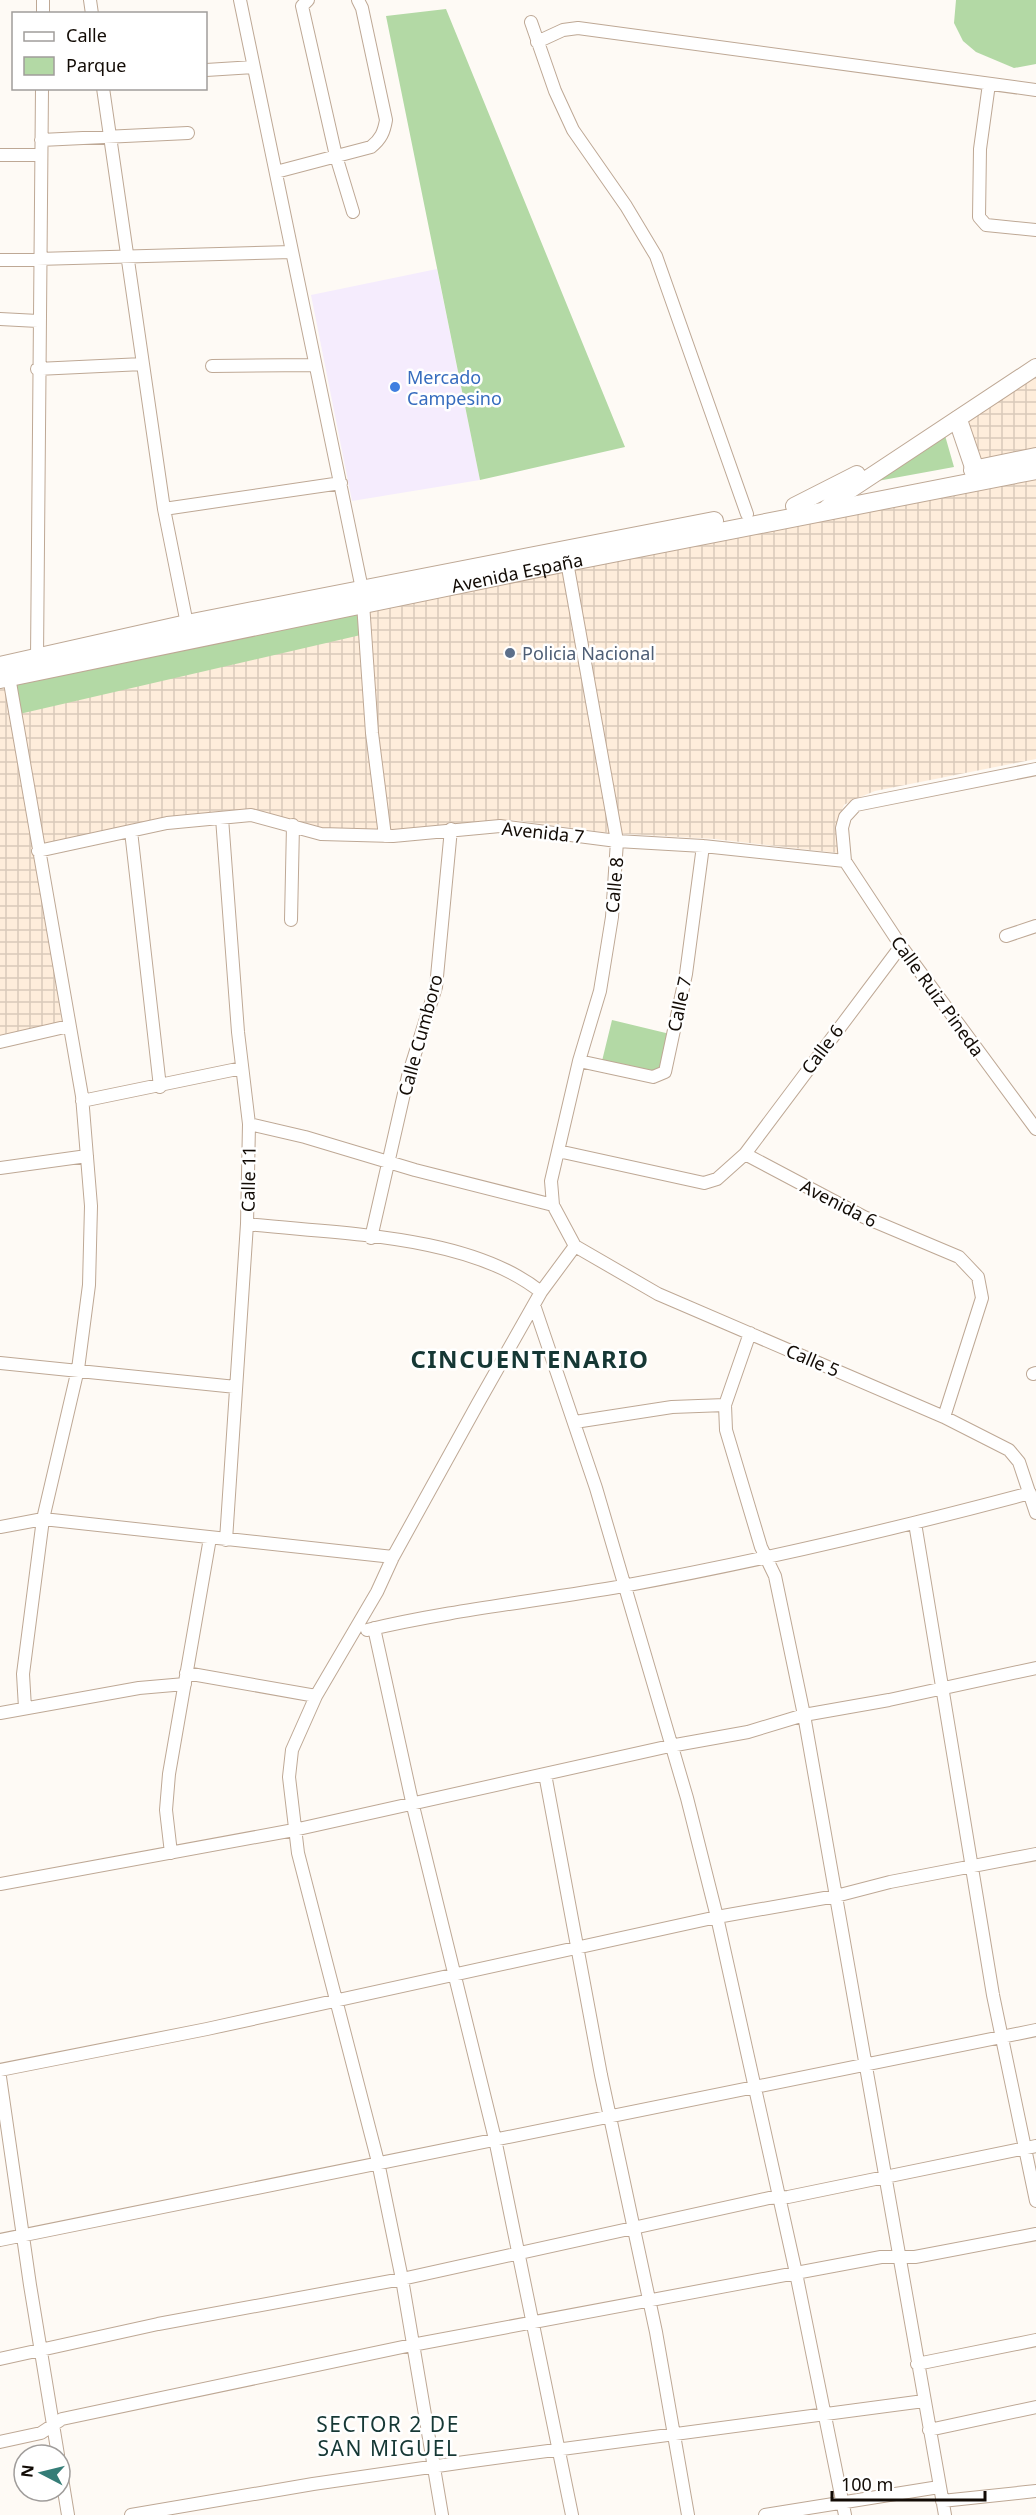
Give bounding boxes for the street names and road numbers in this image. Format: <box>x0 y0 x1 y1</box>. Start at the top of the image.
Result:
street label: Avenida España <box>449 547 585 598</box>
street label: Avenida 7 <box>501 816 585 848</box>
street label: Calle 8 <box>600 856 628 914</box>
street label: Calle Ruiz Pineda <box>886 931 990 1061</box>
street label: Calle Cumboro <box>392 972 448 1098</box>
street label: Calle 7 <box>661 974 697 1034</box>
street label: Calle 6 <box>796 1019 848 1079</box>
street label: Calle 11 <box>235 1146 261 1212</box>
street label: Avenida 6 <box>797 1174 881 1232</box>
street label: Calle 5 <box>783 1338 843 1382</box>

